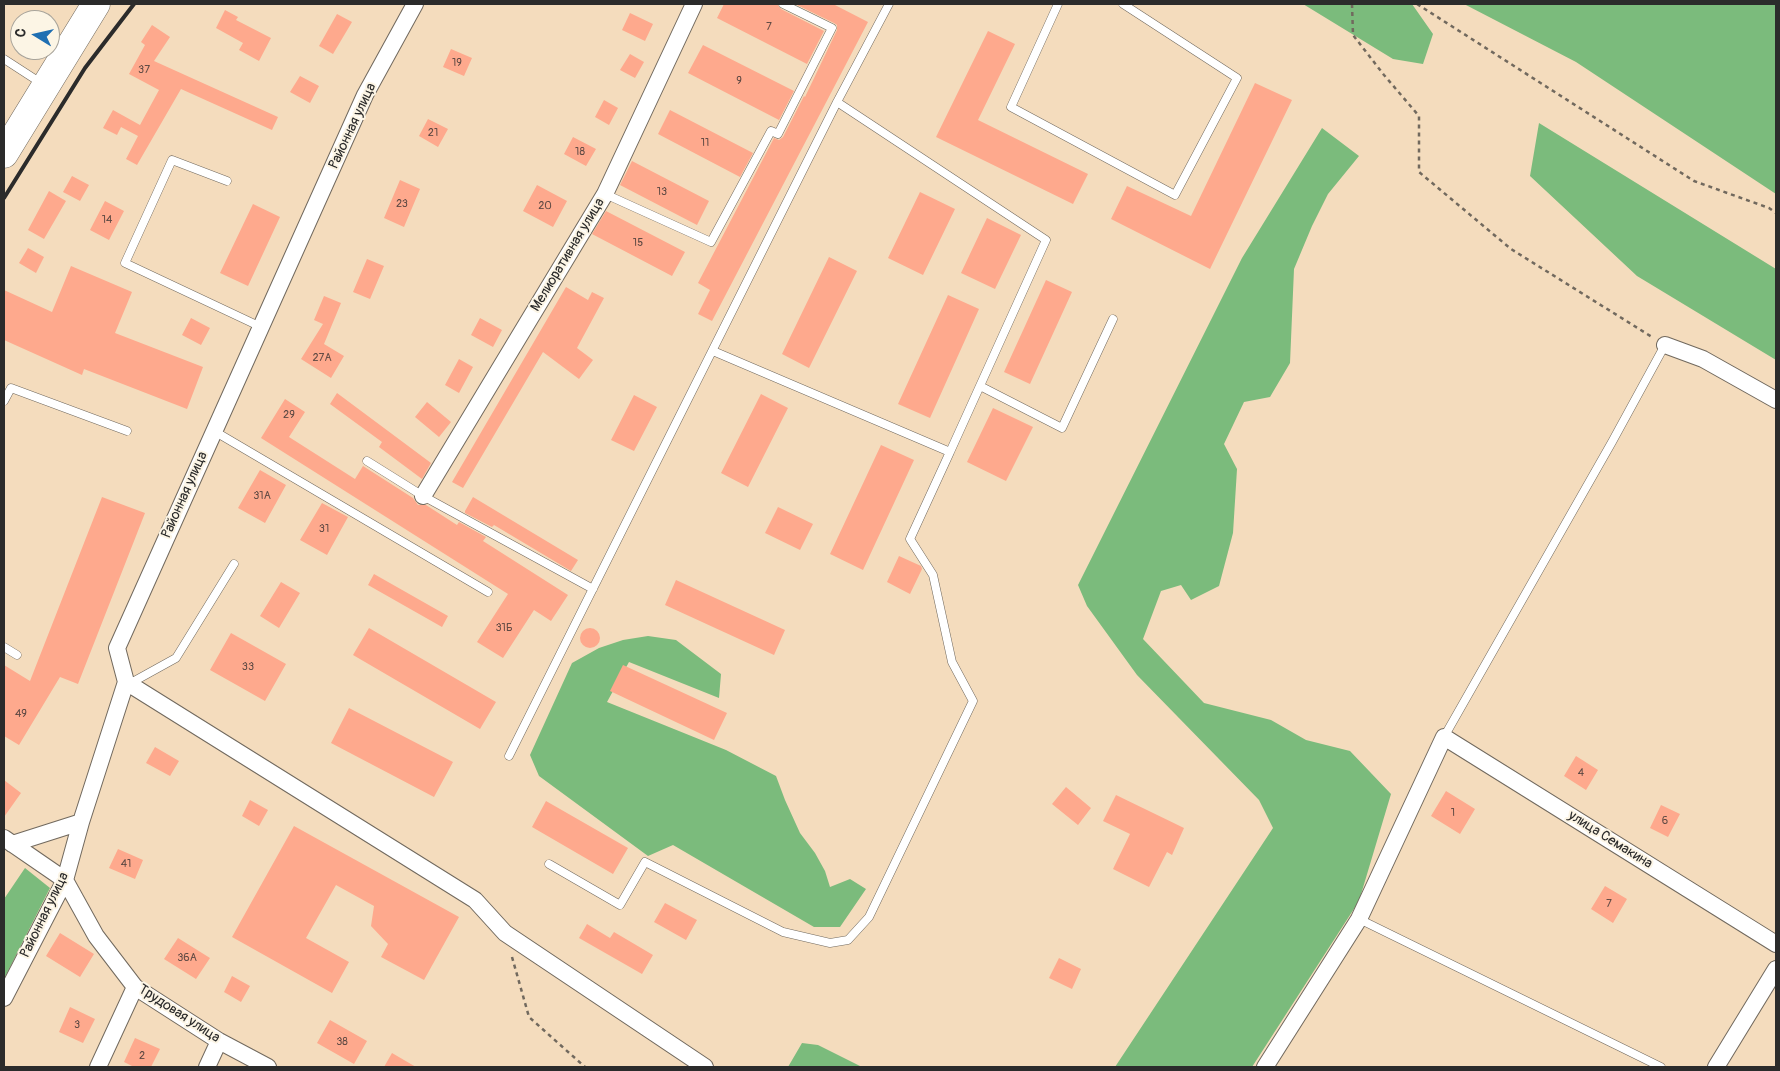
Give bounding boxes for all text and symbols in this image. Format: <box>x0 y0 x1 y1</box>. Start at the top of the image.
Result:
north arrow <box>10 10 60 60</box>
house number: 7 <box>766 20 772 34</box>
text: С <box>12 27 30 38</box>
house number: 19 <box>452 56 462 70</box>
house number: 37 <box>138 63 150 77</box>
house number: 9 <box>736 74 742 88</box>
street label: Районная улица <box>326 80 380 172</box>
house number: 21 <box>428 126 438 140</box>
house number: 11 <box>701 136 709 150</box>
house number: 18 <box>575 145 585 159</box>
house number: 13 <box>657 185 667 199</box>
street label: Мелиоративная улица <box>527 195 609 315</box>
house number: 23 <box>396 197 408 211</box>
house number: 20 <box>538 199 552 213</box>
house number: 14 <box>102 213 112 227</box>
house number: 15 <box>633 236 643 250</box>
house number: 27А <box>312 351 332 365</box>
house number: 29 <box>283 408 295 422</box>
street label: Районная улица <box>158 449 212 541</box>
house number: 31А <box>253 489 271 503</box>
house number: 31 <box>319 522 329 536</box>
house number: 31Б <box>495 621 513 635</box>
house number: 33 <box>242 660 254 674</box>
house number: 49 <box>15 707 27 721</box>
house number: 4 <box>1578 766 1584 780</box>
house number: 1 <box>1451 806 1455 820</box>
street label: улица Семакина <box>1565 807 1655 873</box>
house number: 6 <box>1662 814 1668 828</box>
house number: 41 <box>121 857 131 871</box>
street label: Районная улица <box>17 870 73 960</box>
house number: 7 <box>1606 897 1612 911</box>
house number: 36А <box>177 951 197 965</box>
street label: Трудовая улица <box>135 981 223 1047</box>
house number: 3 <box>74 1018 80 1032</box>
house number: 38 <box>336 1035 348 1049</box>
house number: 2 <box>139 1049 145 1063</box>

